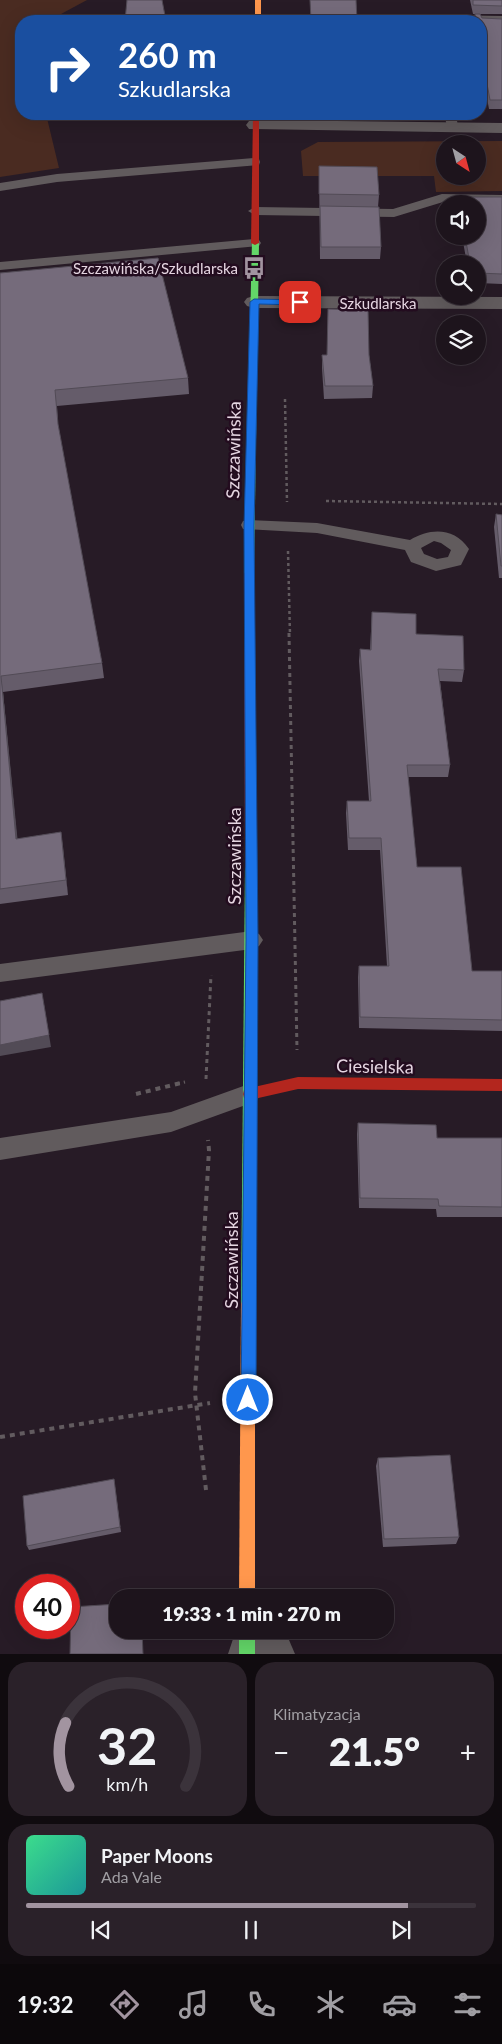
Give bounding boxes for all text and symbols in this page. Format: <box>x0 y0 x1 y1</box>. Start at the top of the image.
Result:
text: 260 m <box>118 33 217 75</box>
icon: right <box>35 35 100 100</box>
text: Szkudlarska <box>118 75 231 102</box>
north arrow <box>436 135 486 185</box>
map controls <box>436 135 486 365</box>
button: sound <box>436 195 486 245</box>
bus stop icon: Szczawińska/Szkudlarska <box>241 255 267 281</box>
button: search <box>436 255 486 305</box>
place label: Szczawińska/Szkudlarska <box>73 259 238 277</box>
pin <box>279 281 321 323</box>
icon: arrive <box>286 288 314 316</box>
street label: Szkudlarska <box>339 294 417 312</box>
button: layers <box>436 315 486 365</box>
street label: Szczawińska <box>221 401 245 499</box>
street label: Szczawińska <box>223 807 245 905</box>
street label: Ciesielska <box>336 1054 414 1078</box>
street label: Szczawińska <box>220 1211 242 1309</box>
position arrow <box>221 1373 273 1425</box>
speed limit sign: 40 <box>15 1574 80 1639</box>
text: 19:33 · 1 min · 270 m <box>162 1602 341 1625</box>
text: Klimatyzacja <box>273 1704 361 1723</box>
text: 32 <box>97 1714 158 1776</box>
text: 21.5° <box>329 1728 420 1774</box>
text: − <box>273 1735 289 1769</box>
text: + <box>460 1735 476 1769</box>
text: km/h <box>107 1773 148 1795</box>
text: Paper Moons <box>101 1844 213 1867</box>
text: Ada Vale <box>101 1867 162 1886</box>
icon: previous <box>87 1916 115 1944</box>
icon: pause <box>237 1916 265 1944</box>
icon: next <box>387 1916 415 1944</box>
icon: directions <box>107 1987 142 2022</box>
icon: music <box>176 1987 211 2022</box>
icon: phone <box>244 1987 279 2022</box>
icon: climate <box>313 1987 348 2022</box>
icon: car <box>382 1987 417 2022</box>
icon: filters <box>450 1987 485 2022</box>
text: 19:32 <box>17 1991 74 2018</box>

